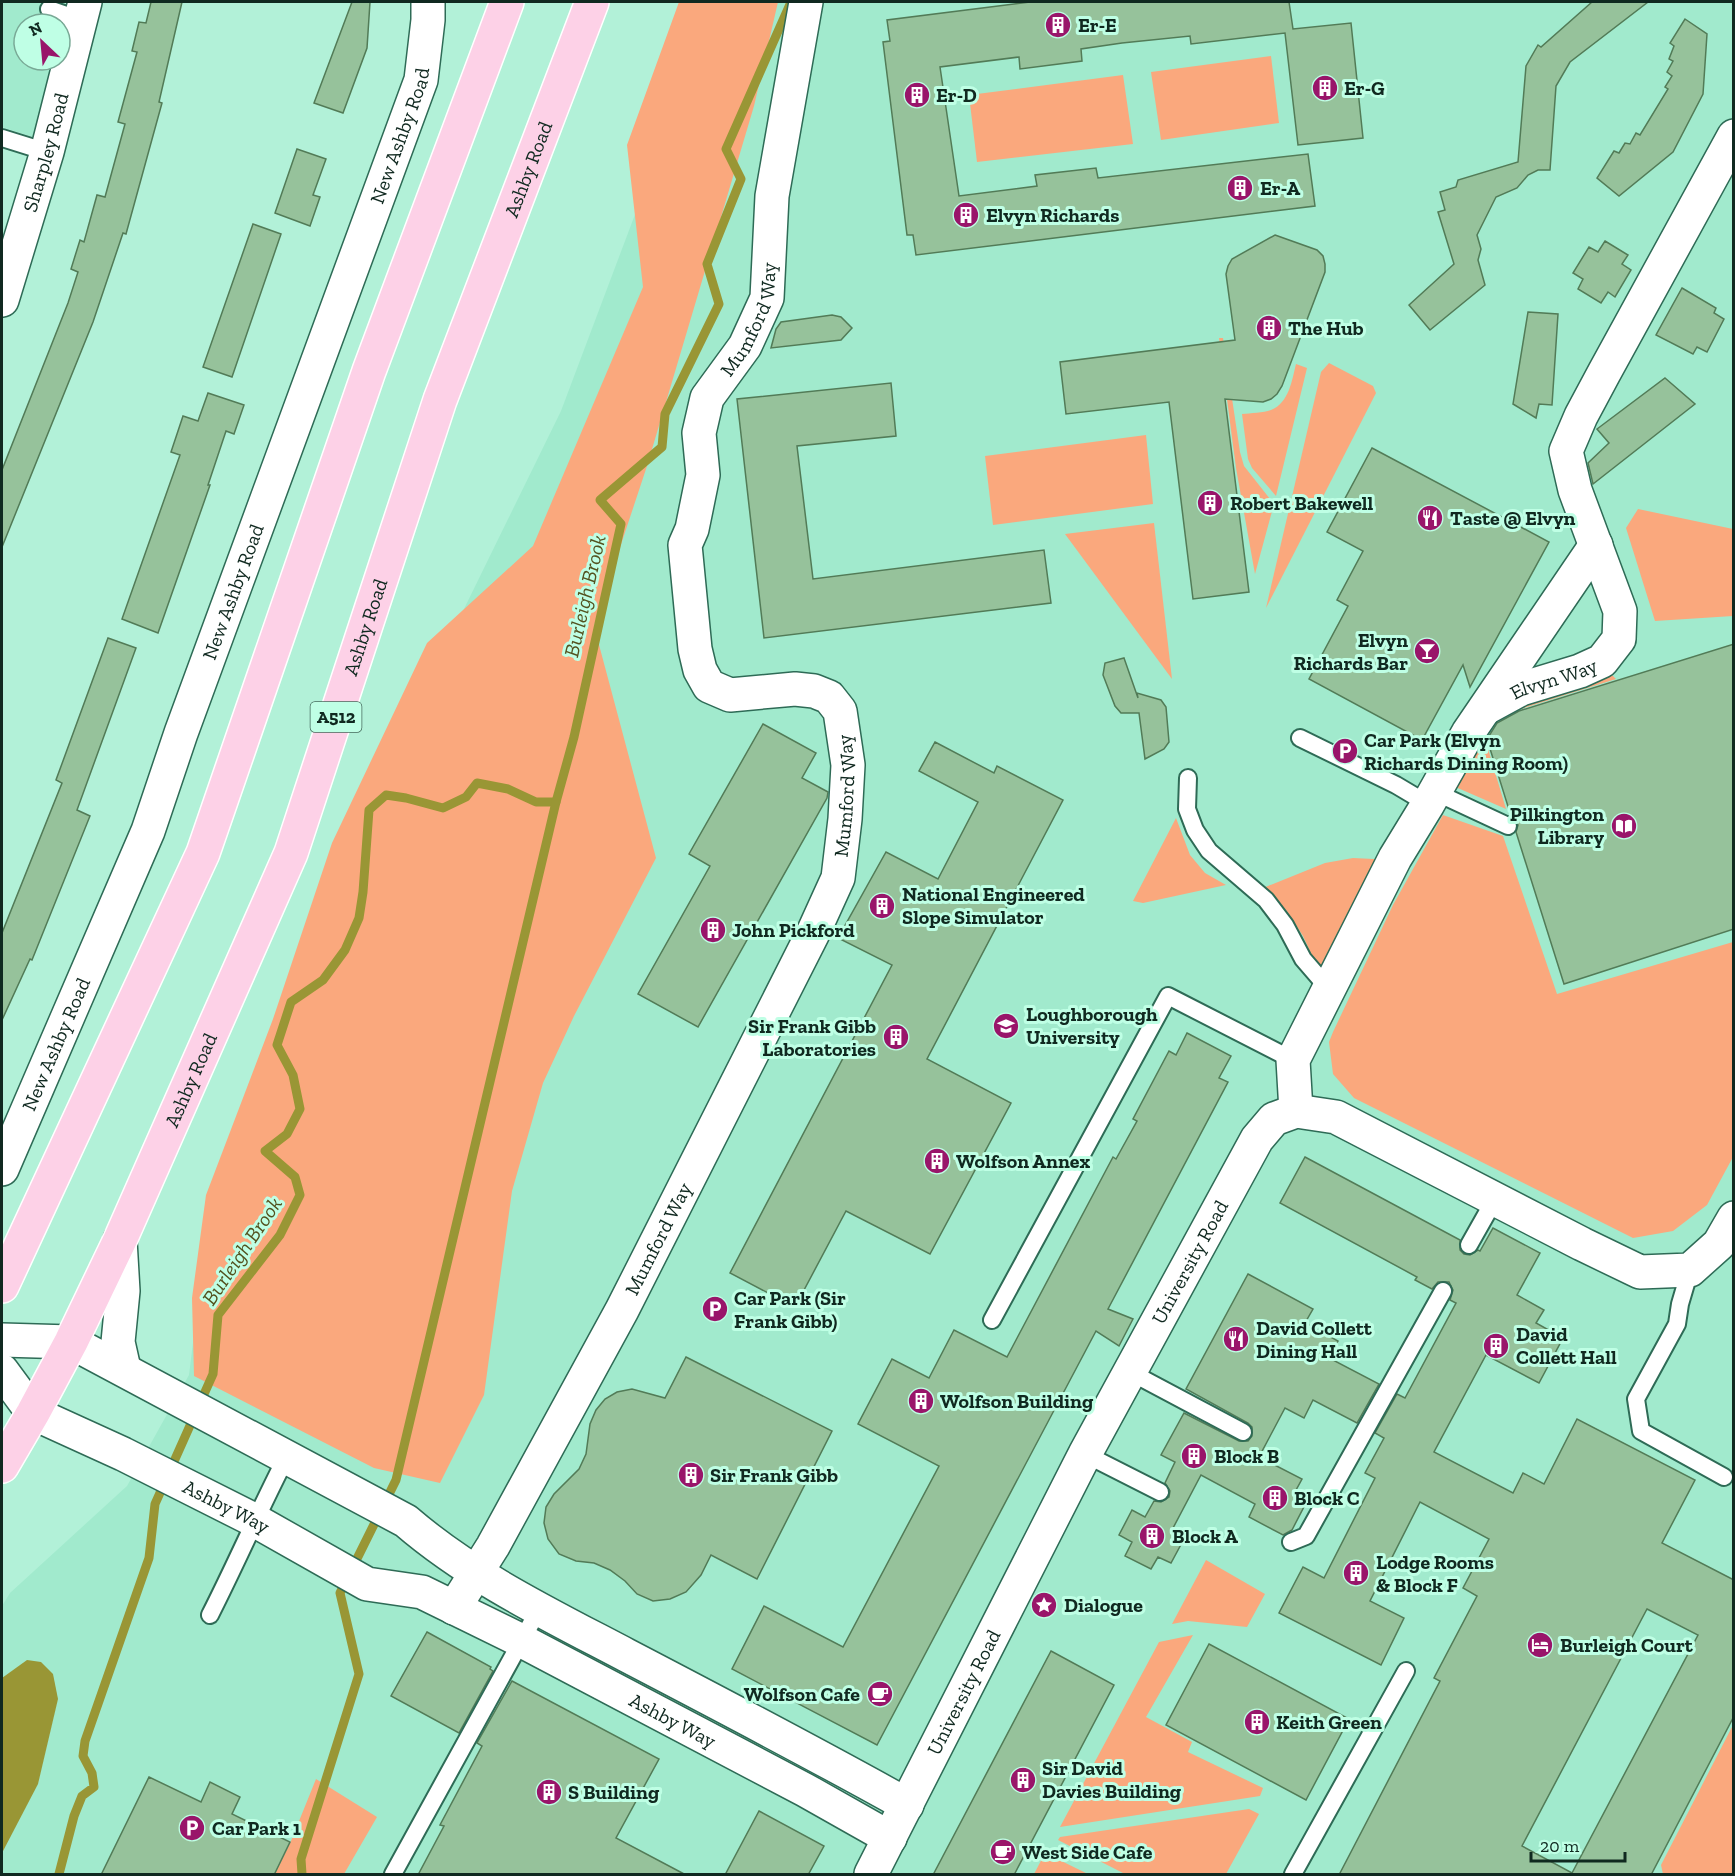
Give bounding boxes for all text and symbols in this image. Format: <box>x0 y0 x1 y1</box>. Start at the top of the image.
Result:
building icon: Er-E <box>1043 10 1073 40</box>
north arrow <box>12 12 72 72</box>
place label: Er-E <box>1078 13 1117 37</box>
text: N <box>26 18 45 40</box>
street label: New Ashby Road <box>365 66 434 207</box>
building icon: Er-G <box>1310 73 1340 103</box>
place label: Er-G <box>1344 76 1385 100</box>
building icon: Er-D <box>902 80 932 110</box>
place label: Er-D <box>936 83 977 107</box>
street label: Sharpley Road <box>17 90 74 215</box>
street label: Ashby Road <box>499 118 557 221</box>
building icon: Er-A <box>1225 173 1255 203</box>
place label: Er-A <box>1260 176 1300 200</box>
building icon: Elvyn Richards <box>951 200 981 230</box>
place label: Elvyn Richards <box>986 203 1119 227</box>
street label: Mumford Way <box>715 261 781 381</box>
building icon: The Hub <box>1254 313 1284 343</box>
place label: The Hub <box>1288 316 1364 340</box>
building icon: Robert Bakewell <box>1195 488 1225 518</box>
place label: Robert Bakewell <box>1230 491 1374 515</box>
restaurant icon: Taste @ Elvyn <box>1415 503 1445 533</box>
place label: Taste @ Elvyn <box>1450 506 1575 530</box>
street label: New Ashby Road <box>197 521 269 663</box>
water label: Burleigh Brook <box>558 532 611 659</box>
street label: Ashby Road <box>338 576 392 679</box>
place label: Elvyn Richards Bar <box>1294 628 1408 675</box>
bar icon: Elvyn Richards Bar <box>1412 636 1442 666</box>
street label: Elvyn Way <box>1506 653 1602 705</box>
road number: A512 <box>310 702 362 732</box>
place label: Car Park (Elvyn Richards Dining Room) <box>1364 728 1568 775</box>
street label: Mumford Way <box>829 732 861 858</box>
parking icon: Car Park (Elvyn Richards Dining Room) <box>1330 736 1360 766</box>
place label: Pilkington Library <box>1510 802 1604 849</box>
library icon: Pilkington Library <box>1609 811 1639 841</box>
place label: National Engineered Slope Simulator <box>902 882 1085 929</box>
building icon: National Engineered Slope Simulator <box>867 891 897 921</box>
building icon: John Pickford <box>698 915 728 945</box>
place label: John Pickford <box>732 918 855 942</box>
street label: New Ashby Road <box>17 974 95 1115</box>
place label: Loughborough University <box>1026 1002 1158 1049</box>
school or university icon: Loughborough University <box>991 1011 1021 1041</box>
place label: Sir Frank Gibb Laboratories <box>748 1014 876 1061</box>
building icon: Sir Frank Gibb Laboratories <box>881 1022 911 1052</box>
street label: Ashby Road <box>159 1029 222 1131</box>
building icon: Wolfson Annex <box>922 1146 952 1176</box>
place label: Wolfson Annex <box>956 1149 1090 1173</box>
street label: Mumford Way <box>620 1178 697 1299</box>
water label: Burleigh Brook <box>196 1192 287 1309</box>
street label: University Road <box>1146 1196 1233 1328</box>
place label: Car Park (Sir Frank Gibb) <box>734 1286 846 1333</box>
parking icon: Car Park (Sir Frank Gibb) <box>700 1294 730 1324</box>
place label: David Collett Dining Hall <box>1256 1316 1373 1363</box>
place label: David Collett Hall <box>1516 1322 1617 1369</box>
restaurant icon: David Collett Dining Hall <box>1221 1324 1251 1354</box>
building icon: David Collett Hall <box>1481 1331 1511 1361</box>
building icon: Wolfson Building <box>906 1386 936 1416</box>
place label: Wolfson Building <box>940 1389 1094 1413</box>
building icon: Block B <box>1179 1441 1209 1471</box>
place label: Block B <box>1214 1444 1279 1468</box>
building icon: Sir Frank Gibb <box>676 1460 706 1490</box>
place label: Sir Frank Gibb <box>710 1463 838 1487</box>
street label: Ashby Way <box>179 1474 275 1539</box>
building icon: Block C <box>1260 1483 1290 1513</box>
place label: Block C <box>1294 1486 1360 1510</box>
building icon: Block A <box>1137 1521 1167 1551</box>
place label: Block A <box>1172 1524 1238 1548</box>
place label: Lodge Rooms & Block F <box>1376 1550 1494 1597</box>
building icon: Lodge Rooms & Block F <box>1341 1558 1371 1588</box>
place icon: Dialogue <box>1029 1590 1059 1620</box>
place label: Dialogue <box>1064 1593 1143 1617</box>
street label: University Road <box>922 1626 1006 1759</box>
hotel icon: Burleigh Court <box>1525 1630 1555 1660</box>
place label: Burleigh Court <box>1560 1633 1694 1657</box>
cafe icon: Wolfson Cafe <box>865 1679 895 1709</box>
place label: Wolfson Cafe <box>744 1682 860 1706</box>
street label: Ashby Way <box>626 1688 721 1753</box>
building icon: Keith Green <box>1242 1707 1272 1737</box>
place label: Keith Green <box>1276 1710 1382 1734</box>
place label: Sir David Davies Building <box>1042 1756 1182 1803</box>
building icon: Sir David Davies Building <box>1008 1765 1038 1795</box>
building icon: S Building <box>534 1777 564 1807</box>
place label: S Building <box>568 1780 660 1804</box>
parking icon: Car Park 1 <box>177 1813 207 1843</box>
place label: Car Park 1 <box>212 1816 301 1840</box>
scale bar <box>1531 1825 1626 1863</box>
text: 20 m <box>1540 1835 1580 1857</box>
cafe icon: West Side Cafe <box>988 1837 1018 1867</box>
place label: West Side Cafe <box>1022 1840 1153 1864</box>

